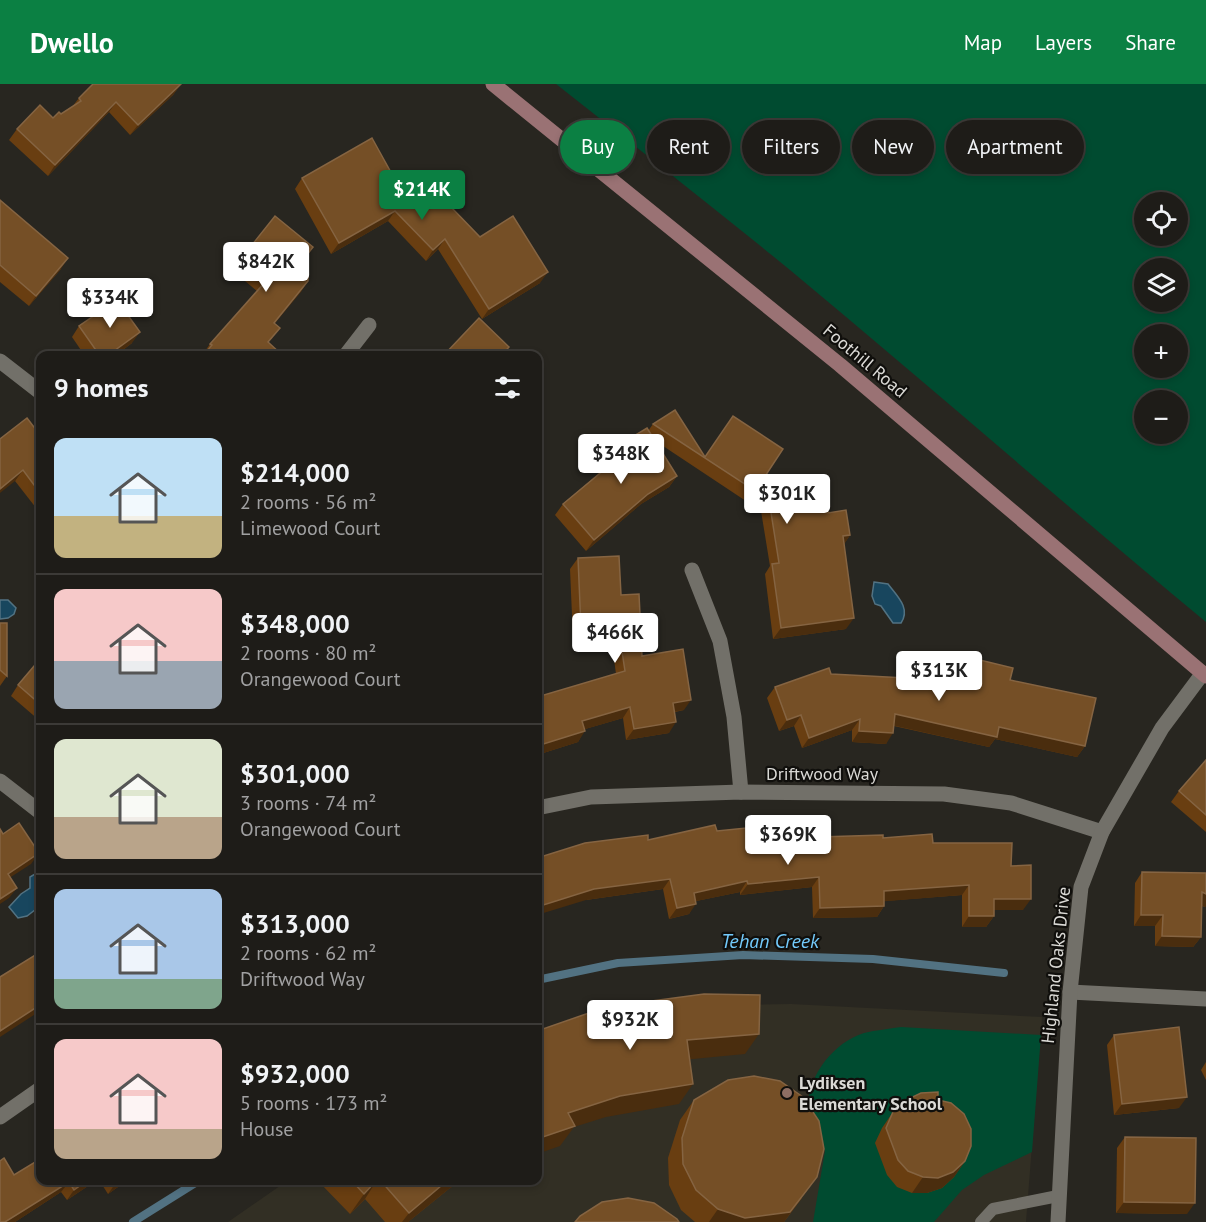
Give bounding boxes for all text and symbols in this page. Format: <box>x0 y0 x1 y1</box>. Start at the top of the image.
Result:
text: Dwello <box>30 24 114 61</box>
text: Map <box>964 29 1002 56</box>
text: Layers <box>1035 29 1092 56</box>
text: Share <box>1125 29 1176 56</box>
chip: Buy <box>560 120 635 174</box>
chip: Rent <box>647 120 730 174</box>
chip: Filters <box>742 120 840 174</box>
chip: New <box>852 120 934 174</box>
chip: Apartment <box>946 120 1084 174</box>
pin: $214K <box>380 170 464 221</box>
text: $214K <box>393 176 451 202</box>
map controls <box>1134 192 1188 444</box>
button: locate <box>1134 192 1188 246</box>
pin: $842K <box>224 242 308 293</box>
text: $842K <box>237 248 295 274</box>
button: layers <box>1134 258 1188 312</box>
pin: $334K <box>68 278 152 329</box>
text: $334K <box>81 284 139 310</box>
street label: Foothill Road <box>819 319 912 402</box>
button: + <box>1134 324 1188 378</box>
text: 9 homes <box>54 371 149 404</box>
icon: filters <box>491 371 524 404</box>
button: − <box>1134 390 1188 444</box>
pin: $348K <box>579 434 663 485</box>
text: $348K <box>592 440 650 466</box>
text: $214,000 <box>240 456 350 489</box>
icon: home <box>102 462 174 534</box>
pin: $301K <box>745 474 829 525</box>
text: $301K <box>758 480 816 506</box>
text: 2 rooms · 56 m² <box>240 489 376 515</box>
text: Limewood Court <box>240 515 380 541</box>
text: $348,000 <box>240 607 350 640</box>
icon: home <box>102 613 174 685</box>
pin: $466K <box>573 613 657 664</box>
text: $466K <box>586 619 644 645</box>
text: 2 rooms · 80 m² <box>240 640 376 666</box>
pin: $313K <box>897 651 981 702</box>
text: $313K <box>910 657 968 683</box>
text: Orangewood Court <box>240 666 400 692</box>
text: $301,000 <box>240 757 350 790</box>
street label: Driftwood Way <box>766 762 879 785</box>
icon: home <box>102 763 174 835</box>
text: 3 rooms · 74 m² <box>240 790 376 816</box>
pin: $369K <box>746 815 830 866</box>
text: Orangewood Court <box>240 816 400 842</box>
text: $369K <box>759 821 817 847</box>
street label: Highland Oaks Drive <box>1036 885 1075 1044</box>
text: $313,000 <box>240 907 350 940</box>
icon: home <box>102 913 174 985</box>
water label: Tehan Creek <box>721 928 820 954</box>
text: 2 rooms · 62 m² <box>240 940 376 966</box>
text: Driftwood Way <box>240 966 365 992</box>
pin: $932K <box>588 1000 672 1051</box>
text: $932K <box>601 1006 659 1032</box>
text: $932,000 <box>240 1057 350 1090</box>
icon: home <box>102 1063 174 1135</box>
place label: Lydiksen Elementary School <box>799 1071 943 1115</box>
marker: Lydiksen Elementary School <box>780 1086 794 1100</box>
text: 5 rooms · 173 m² <box>240 1090 387 1116</box>
text: House <box>240 1116 294 1142</box>

